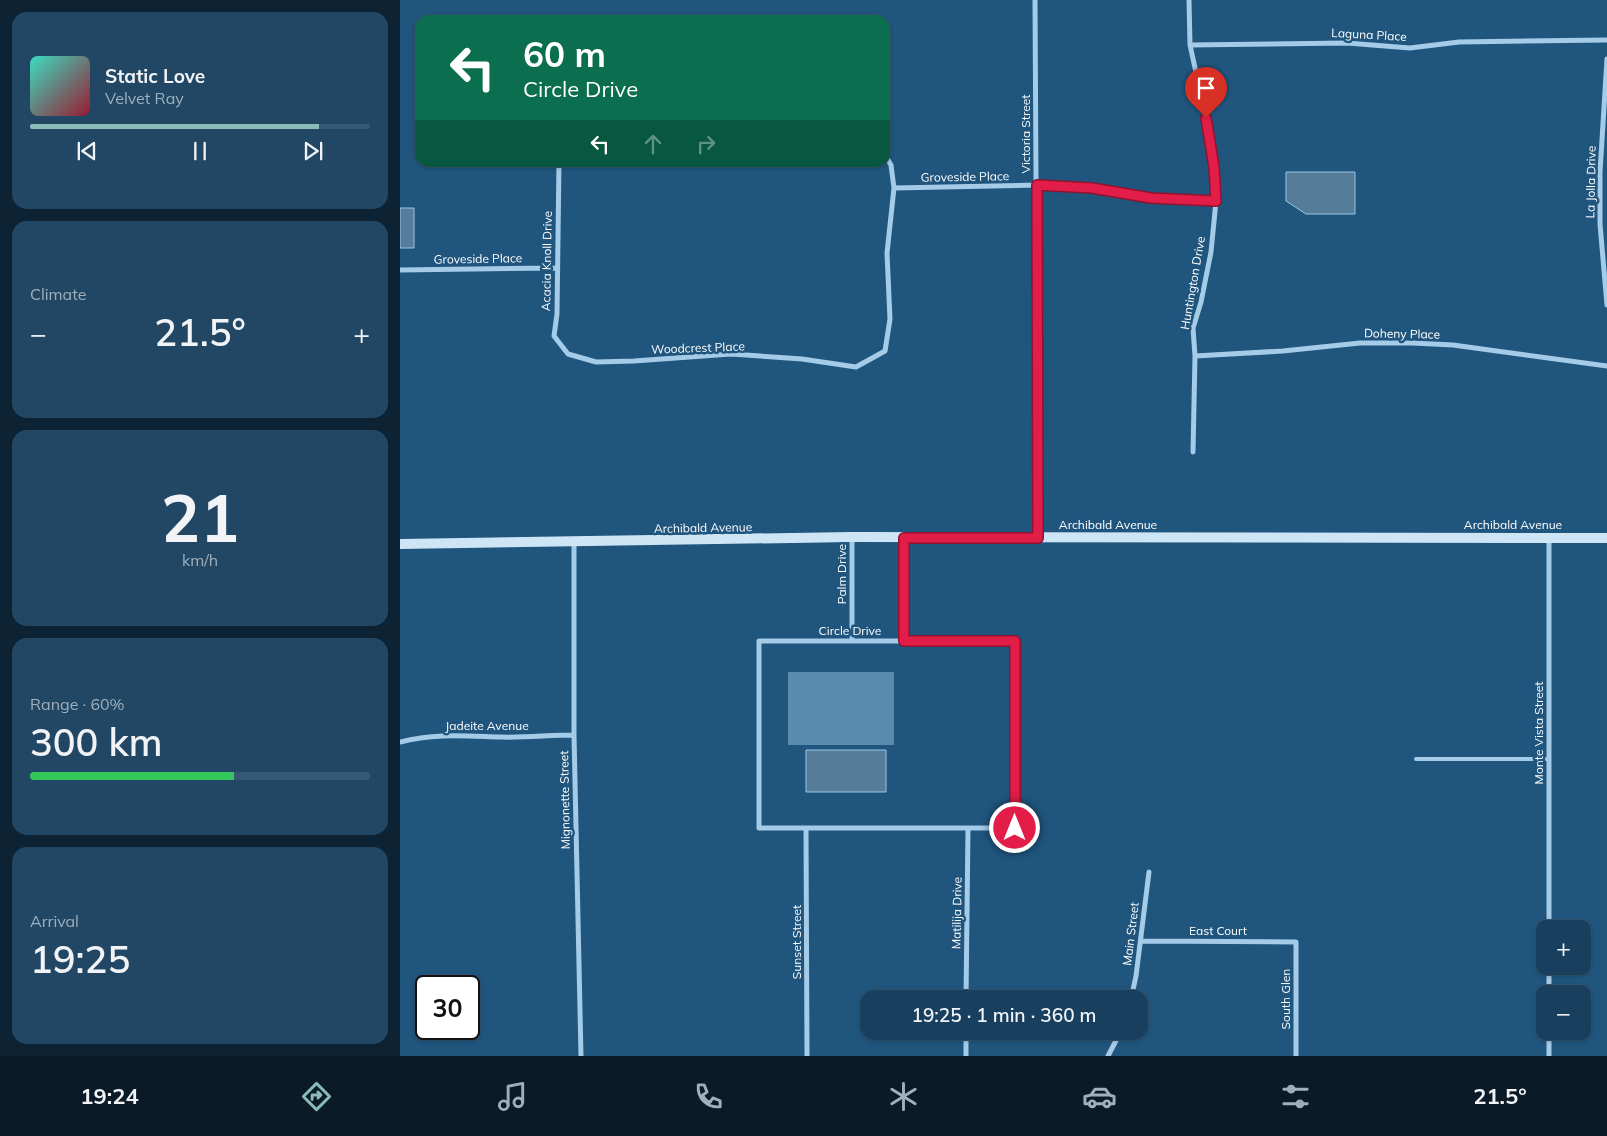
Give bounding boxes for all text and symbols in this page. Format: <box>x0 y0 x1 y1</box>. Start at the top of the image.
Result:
street label: Laguna Place <box>1331 25 1407 44</box>
text: 60 m <box>523 32 606 76</box>
icon: left <box>440 35 505 100</box>
text: Static Love <box>105 64 205 88</box>
pin <box>1185 67 1227 118</box>
icon: arrive <box>1192 74 1220 102</box>
text: Circle Drive <box>523 75 638 103</box>
text: Velvet Ray <box>105 88 184 108</box>
street label: Victoria Street <box>1018 95 1033 173</box>
icon: left <box>586 130 614 158</box>
icon: ahead <box>639 130 667 158</box>
icon: right <box>692 130 720 158</box>
icon: previous <box>73 137 101 165</box>
icon: pause <box>186 137 214 165</box>
icon: next <box>299 137 327 165</box>
street label: La Jolla Drive <box>1582 146 1599 218</box>
street label: Groveside Place <box>921 168 1009 185</box>
street label: Acacia Knoll Drive <box>538 211 555 311</box>
street label: Huntington Drive <box>1177 235 1208 331</box>
street label: Groveside Place <box>434 250 522 267</box>
text: Climate <box>30 284 86 304</box>
text: 21.5° <box>154 308 246 356</box>
text: − <box>30 316 47 351</box>
text: + <box>353 316 370 351</box>
street label: Doheny Place <box>1364 325 1440 342</box>
street label: Woodcrest Place <box>651 338 745 357</box>
text: 21 <box>161 477 239 558</box>
street label: Archibald Avenue <box>1059 517 1157 532</box>
street label: Archibald Avenue <box>1464 517 1562 532</box>
street label: Archibald Avenue <box>654 519 752 536</box>
street label: Palm Drive <box>834 544 849 604</box>
text: km/h <box>182 550 218 570</box>
street label: Circle Drive <box>819 623 881 638</box>
street label: Monte Vista Street <box>1531 682 1546 784</box>
text: Range · 60% <box>30 694 125 714</box>
text: 300 km <box>30 718 163 766</box>
street label: Jadeite Avenue <box>445 718 529 733</box>
street label: Mignonette Street <box>556 750 573 850</box>
position arrow <box>988 801 1040 853</box>
street label: Matilija Drive <box>948 877 965 949</box>
street label: Main Street <box>1119 901 1142 966</box>
street label: Sunset Street <box>789 905 804 979</box>
text: Arrival <box>30 911 79 931</box>
map controls <box>1536 920 1591 1040</box>
button: + <box>1536 920 1591 975</box>
street label: East Court <box>1189 923 1247 938</box>
text: 19:25 <box>30 935 130 983</box>
street label: South Glen <box>1278 969 1293 1029</box>
speed limit sign: 30 <box>415 975 480 1040</box>
button: − <box>1536 985 1591 1040</box>
text: 19:25 · 1 min · 360 m <box>911 1003 1097 1027</box>
icon: directions <box>299 1079 334 1114</box>
icon: music <box>495 1079 530 1114</box>
icon: phone <box>691 1079 726 1114</box>
icon: climate <box>886 1079 921 1114</box>
icon: car <box>1082 1079 1117 1114</box>
icon: filters <box>1278 1079 1313 1114</box>
text: 19:24 <box>80 1082 139 1110</box>
text: 21.5° <box>1473 1082 1527 1110</box>

